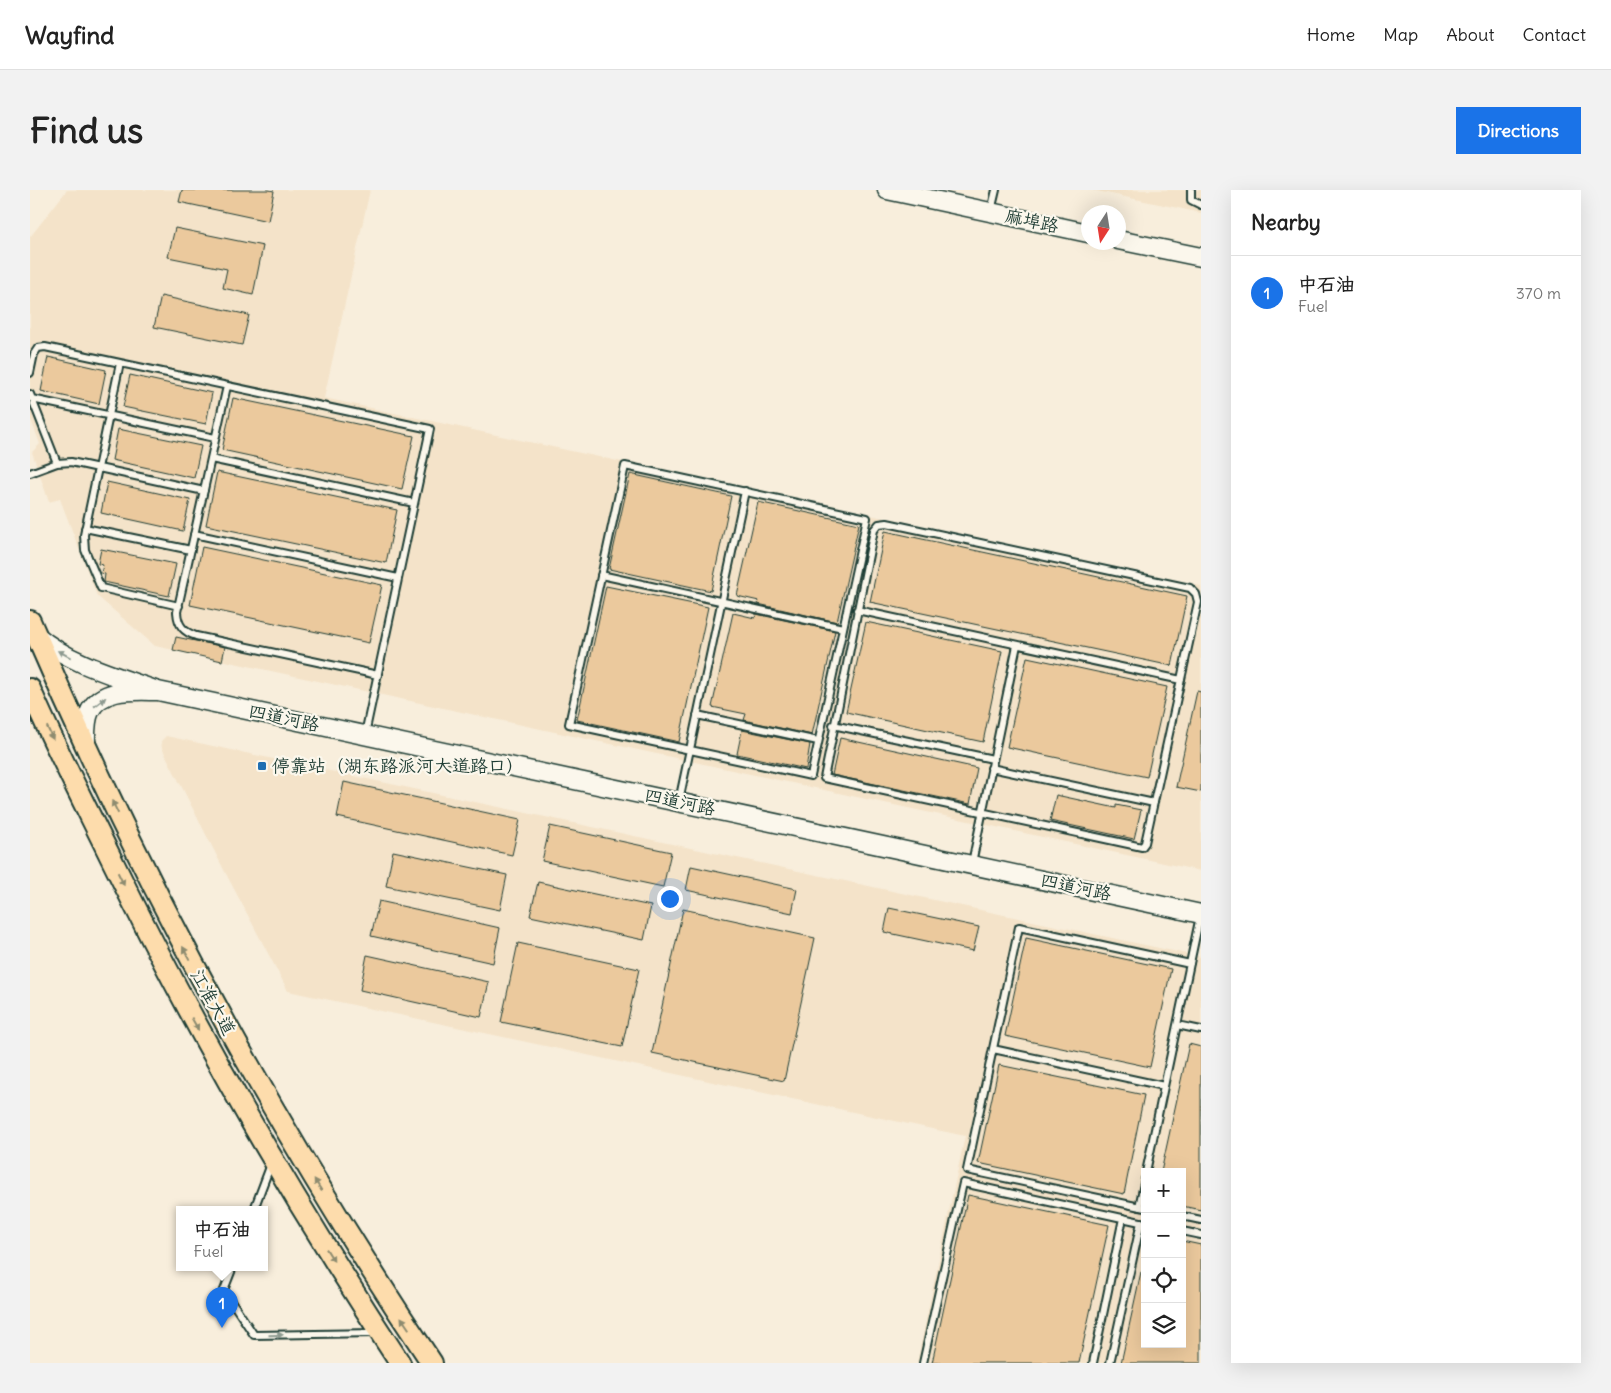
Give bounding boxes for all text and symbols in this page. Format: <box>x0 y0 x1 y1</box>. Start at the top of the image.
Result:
text: Wayfind <box>25 20 114 50</box>
text: Home <box>1307 23 1355 46</box>
text: Map <box>1383 23 1418 46</box>
text: About <box>1446 23 1494 46</box>
text: Contact <box>1522 23 1586 46</box>
button: Directions <box>1456 107 1581 154</box>
text: Find us <box>30 108 143 152</box>
street label: 麻埠路 <box>1003 204 1061 237</box>
north arrow <box>1081 205 1126 250</box>
text: Nearby <box>1251 209 1321 236</box>
text: 中石油 <box>1298 272 1355 296</box>
text: 1 <box>1264 283 1270 303</box>
text: 370 m <box>1516 283 1561 303</box>
text: Fuel <box>1298 296 1328 316</box>
one-way arrow <box>57 650 72 658</box>
one-way arrow <box>93 697 106 707</box>
street label: 四道河路 <box>246 699 322 736</box>
one-way arrow <box>47 726 55 740</box>
place label: 停靠站（湖东路派河大道路口） <box>272 754 524 777</box>
marker: 停靠站（湖东路派河大道路口） <box>256 760 268 772</box>
street label: 四道河路 <box>642 783 718 820</box>
one-way arrow <box>111 800 119 814</box>
street label: 四道河路 <box>1038 868 1114 905</box>
one-way arrow <box>118 872 126 886</box>
your location <box>657 886 683 912</box>
one-way arrow <box>182 945 190 960</box>
street label: 江淮大道 <box>186 965 241 1039</box>
one-way arrow <box>191 1016 199 1031</box>
map controls <box>1141 1168 1186 1348</box>
button: + <box>1141 1168 1186 1213</box>
one-way arrow <box>314 1179 323 1192</box>
popup <box>176 1206 268 1271</box>
button: − <box>1141 1213 1186 1258</box>
text: 中石油 <box>193 1217 251 1241</box>
text: Fuel <box>193 1241 223 1261</box>
one-way arrow <box>326 1248 335 1261</box>
button: locate <box>1141 1258 1186 1303</box>
pin: 1 <box>206 1287 238 1328</box>
button: layers <box>1141 1303 1186 1348</box>
one-way arrow <box>400 1316 410 1329</box>
one-way arrow <box>269 1330 285 1338</box>

